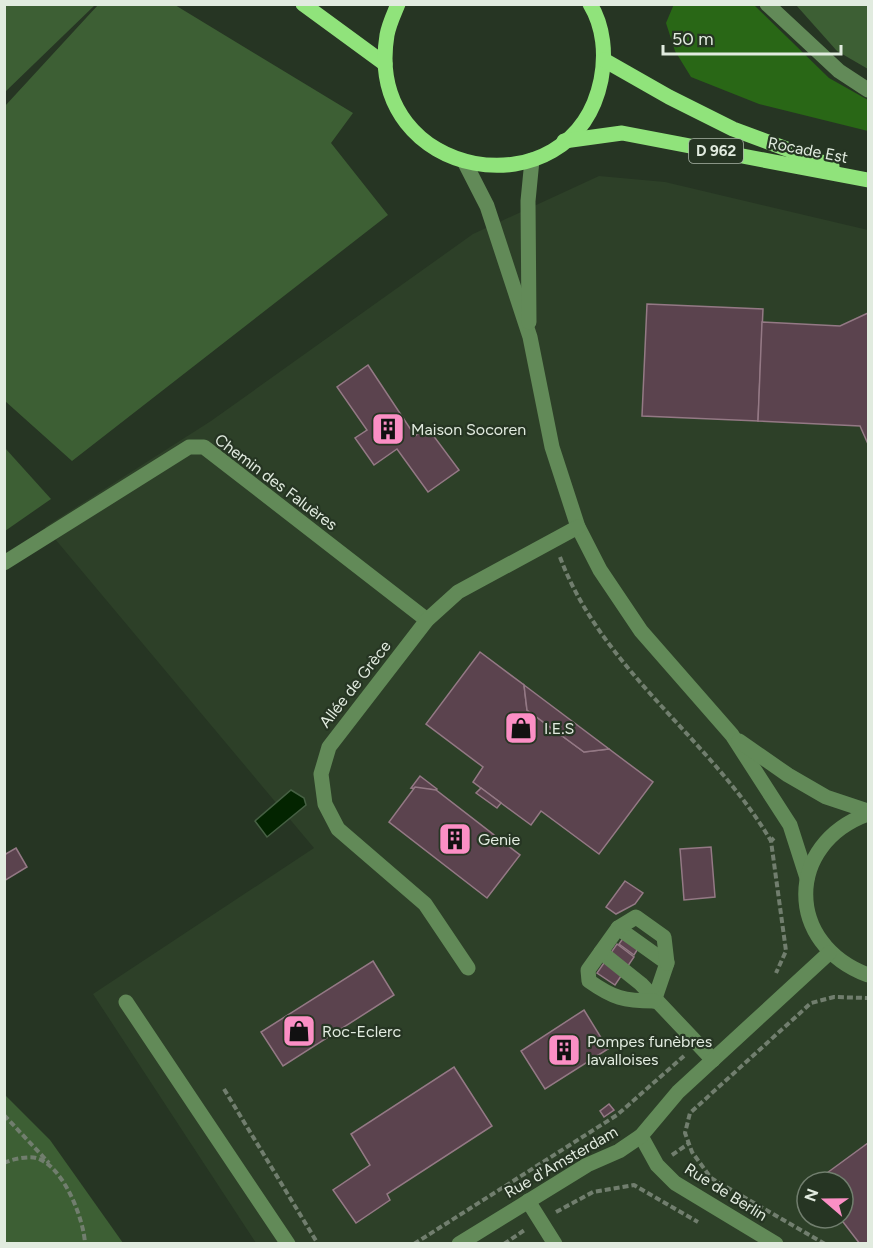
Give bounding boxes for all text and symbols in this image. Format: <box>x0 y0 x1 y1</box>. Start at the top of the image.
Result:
scale bar <box>663 18 842 56</box>
text: 50 m <box>672 28 714 50</box>
street label: Rocade Est <box>766 133 850 167</box>
road number: D 962 <box>689 139 743 163</box>
building icon: Maison Socoren <box>370 411 406 447</box>
place label: Maison Socoren <box>411 420 526 439</box>
street label: Chemin des Faluères <box>211 430 341 534</box>
street label: Allée de Grèce <box>315 637 395 731</box>
shop icon: I.E.S <box>503 710 539 746</box>
place label: I.E.S <box>544 719 574 738</box>
building icon: Genie <box>437 821 473 857</box>
place label: Genie <box>478 830 521 849</box>
shop icon: Roc-Eclerc <box>281 1013 317 1049</box>
place label: Roc-Eclerc <box>322 1022 401 1041</box>
building icon: Pompes funèbres lavalloises <box>546 1032 582 1068</box>
place label: Pompes funèbres lavalloises <box>587 1032 712 1069</box>
street label: Rue d'Amsterdam <box>501 1122 621 1202</box>
street label: Rue de Berlin <box>681 1159 771 1225</box>
north arrow <box>795 1170 855 1230</box>
text: N <box>800 1186 822 1204</box>

